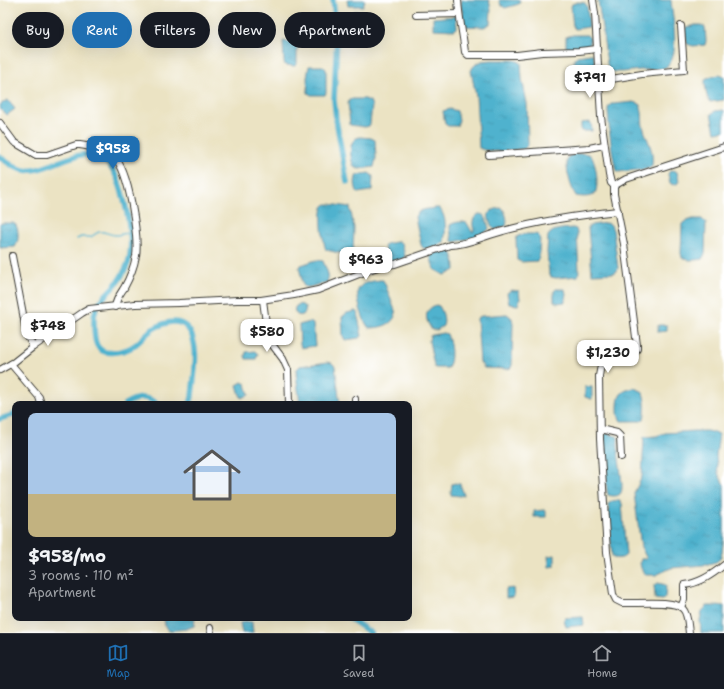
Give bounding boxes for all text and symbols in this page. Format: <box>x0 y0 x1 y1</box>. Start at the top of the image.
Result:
chip: Buy <box>12 12 64 48</box>
chip: Rent <box>72 12 132 48</box>
chip: Filters <box>140 12 210 48</box>
chip: New <box>218 12 276 48</box>
chip: Apartment <box>284 12 385 48</box>
pin: $791 <box>566 65 614 99</box>
text: $791 <box>574 69 606 86</box>
pin: $958 <box>89 136 137 170</box>
text: $958 <box>96 140 130 157</box>
pin: $963 <box>342 247 390 281</box>
text: $963 <box>348 251 384 268</box>
pin: $748 <box>24 313 72 347</box>
text: $748 <box>30 317 66 334</box>
pin: $580 <box>243 319 291 353</box>
text: $580 <box>249 323 285 340</box>
pin: $1,230 <box>575 340 641 374</box>
text: $1,230 <box>586 344 630 361</box>
icon: home <box>176 439 248 511</box>
text: $958/mo <box>28 545 106 567</box>
text: 3 rooms · 110 m² <box>28 567 134 584</box>
text: Apartment <box>28 584 96 601</box>
tab: Map <box>106 642 130 681</box>
tab: Saved <box>343 642 374 681</box>
tab: Home <box>587 642 618 681</box>

